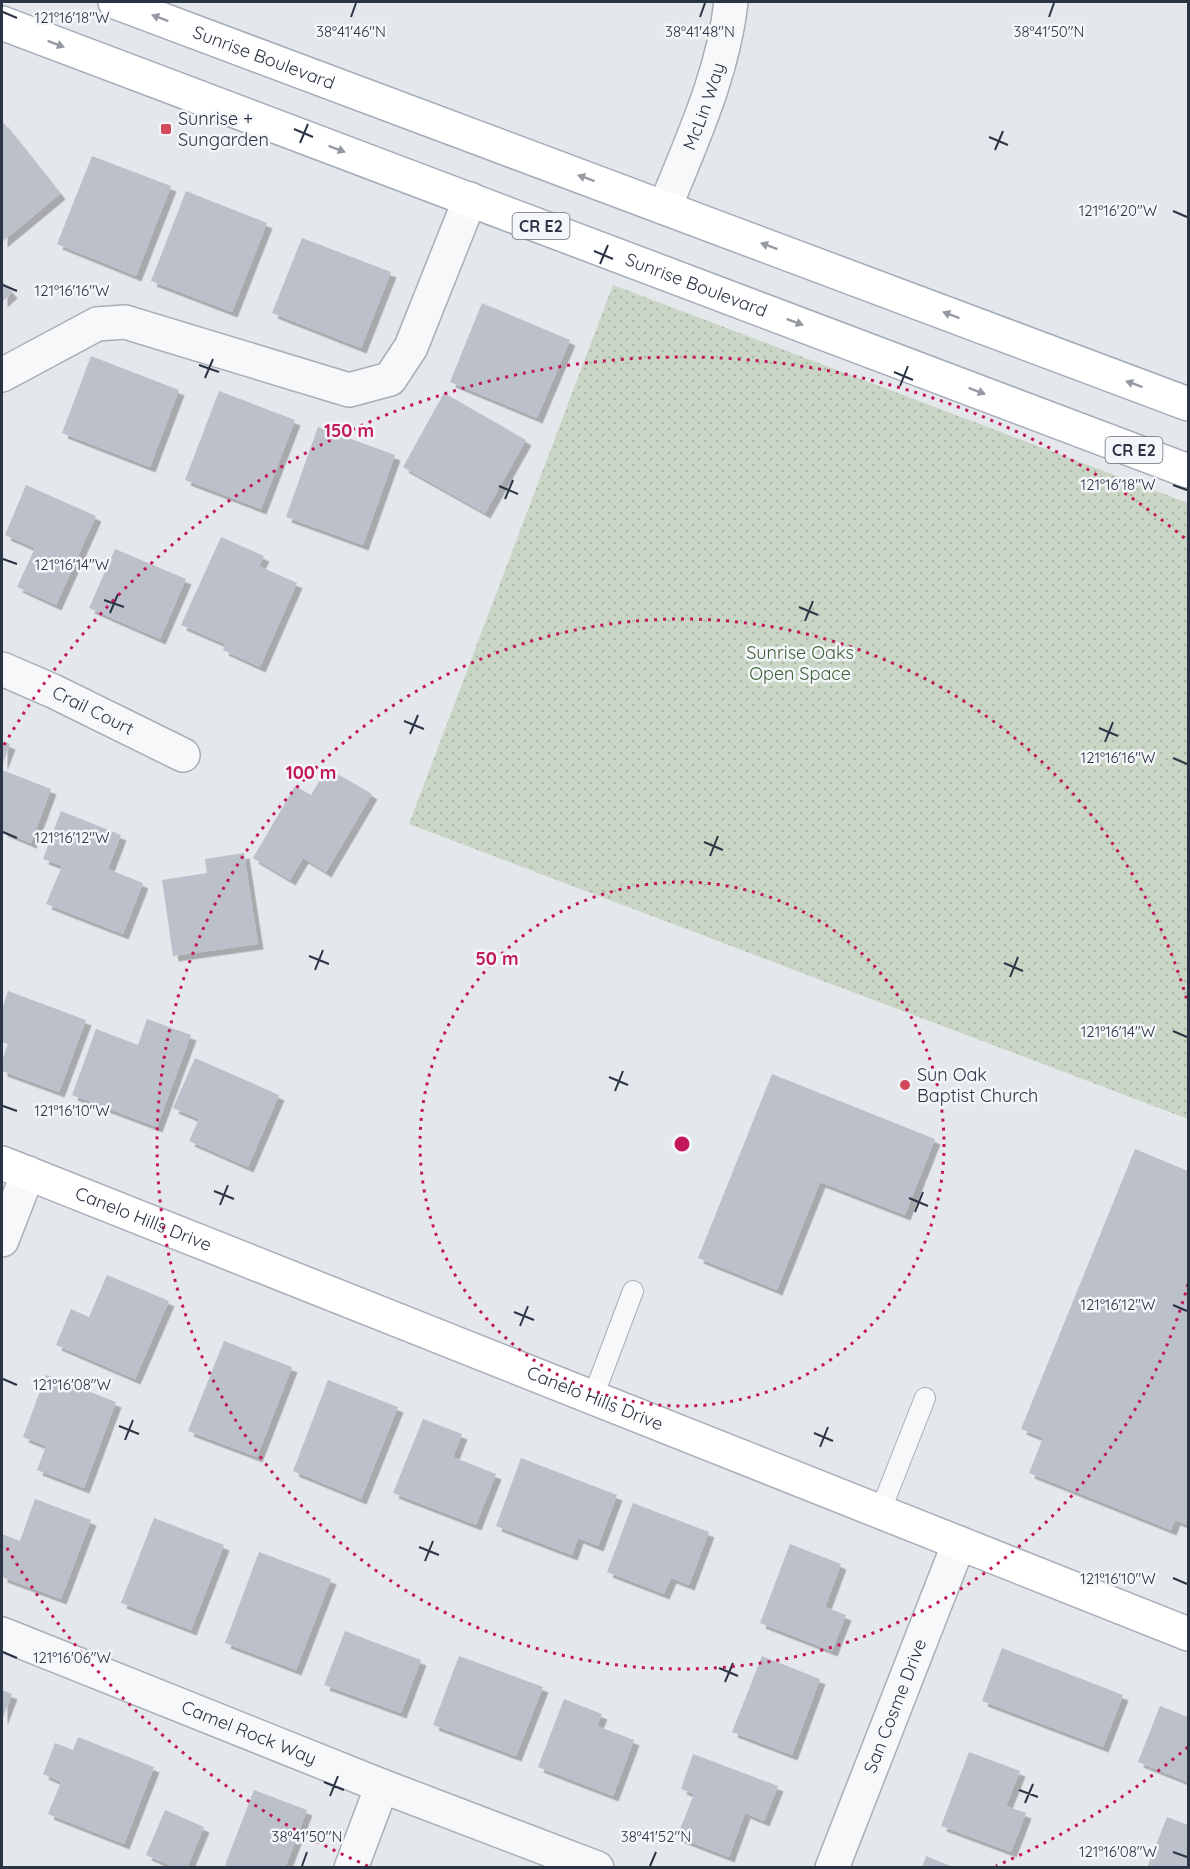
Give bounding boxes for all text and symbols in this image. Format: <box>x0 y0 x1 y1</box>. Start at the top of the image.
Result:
text: 121°16'18"W <box>35 8 110 27</box>
one-way arrow <box>151 13 169 23</box>
street label: Sunrise Boulevard <box>190 20 338 94</box>
text: 38°41'46"N <box>316 22 386 41</box>
text: 38°41'48"N <box>665 22 735 41</box>
text: 38°41'50"N <box>1014 22 1084 41</box>
one-way arrow <box>47 39 65 49</box>
street label: McLin Way <box>677 60 730 153</box>
place label: Sunrise + Sungarden <box>178 107 269 151</box>
marker: Sunrise + Sungarden <box>159 122 173 136</box>
one-way arrow <box>328 145 346 154</box>
one-way arrow <box>577 172 595 182</box>
text: 121°16'20"W <box>1079 201 1158 220</box>
road number: CR E2 <box>512 213 570 239</box>
one-way arrow <box>760 241 778 251</box>
street label: Sunrise Boulevard <box>622 247 770 322</box>
text: 121°16'16"W <box>35 281 110 300</box>
one-way arrow <box>942 310 960 319</box>
one-way arrow <box>786 317 804 327</box>
one-way arrow <box>1125 379 1143 388</box>
one-way arrow <box>968 386 986 396</box>
text: 150 m <box>324 419 374 442</box>
road number: CR E2 <box>1106 437 1162 463</box>
text: 121°16'18"W <box>1081 475 1156 494</box>
text: 121°16'14"W <box>35 555 110 574</box>
park label: Sunrise Oaks Open Space <box>746 641 854 685</box>
street label: Crail Court <box>48 680 138 740</box>
text: 121°16'16"W <box>1081 748 1156 767</box>
text: 100 m <box>286 761 336 784</box>
text: 121°16'12"W <box>34 828 110 847</box>
text: 50 m <box>475 947 519 970</box>
text: 121°16'14"W <box>1081 1022 1156 1041</box>
place label: Sun Oak Baptist Church <box>917 1063 1038 1107</box>
marker: Sun Oak Baptist Church <box>898 1078 912 1092</box>
text: 121°16'10"W <box>34 1101 110 1120</box>
centre of rings <box>672 1134 692 1154</box>
street label: Canelo Hills Drive <box>72 1181 215 1256</box>
text: 121°16'12"W <box>1080 1295 1156 1314</box>
street label: Canelo Hills Drive <box>524 1361 667 1435</box>
text: 121°16'08"W <box>33 1375 112 1394</box>
text: 121°16'10"W <box>1080 1569 1156 1588</box>
street label: San Cosme Drive <box>858 1635 931 1776</box>
text: 121°16'06"W <box>33 1648 112 1667</box>
street label: Camel Rock Way <box>178 1695 320 1770</box>
text: 38°41'50"N <box>272 1827 342 1846</box>
text: 38°41'52"N <box>621 1827 691 1846</box>
text: 121°16'08"W <box>1079 1842 1158 1861</box>

